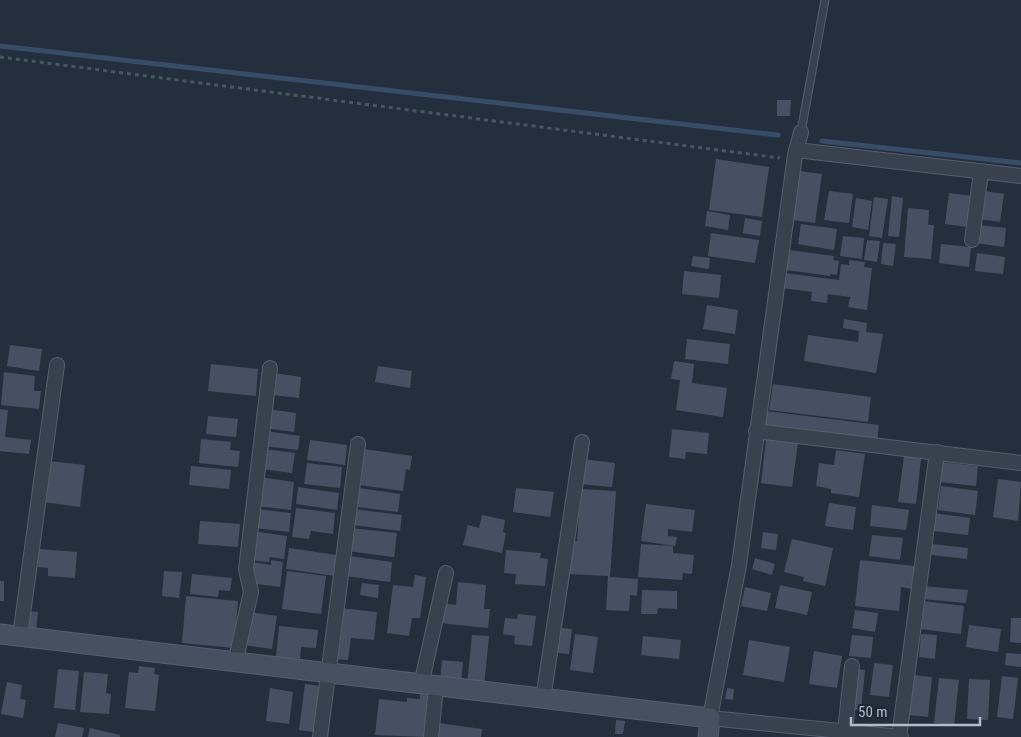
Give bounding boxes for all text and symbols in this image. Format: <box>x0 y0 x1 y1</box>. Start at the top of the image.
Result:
scale bar <box>851 694 980 726</box>
text: 50 m <box>858 703 888 721</box>

